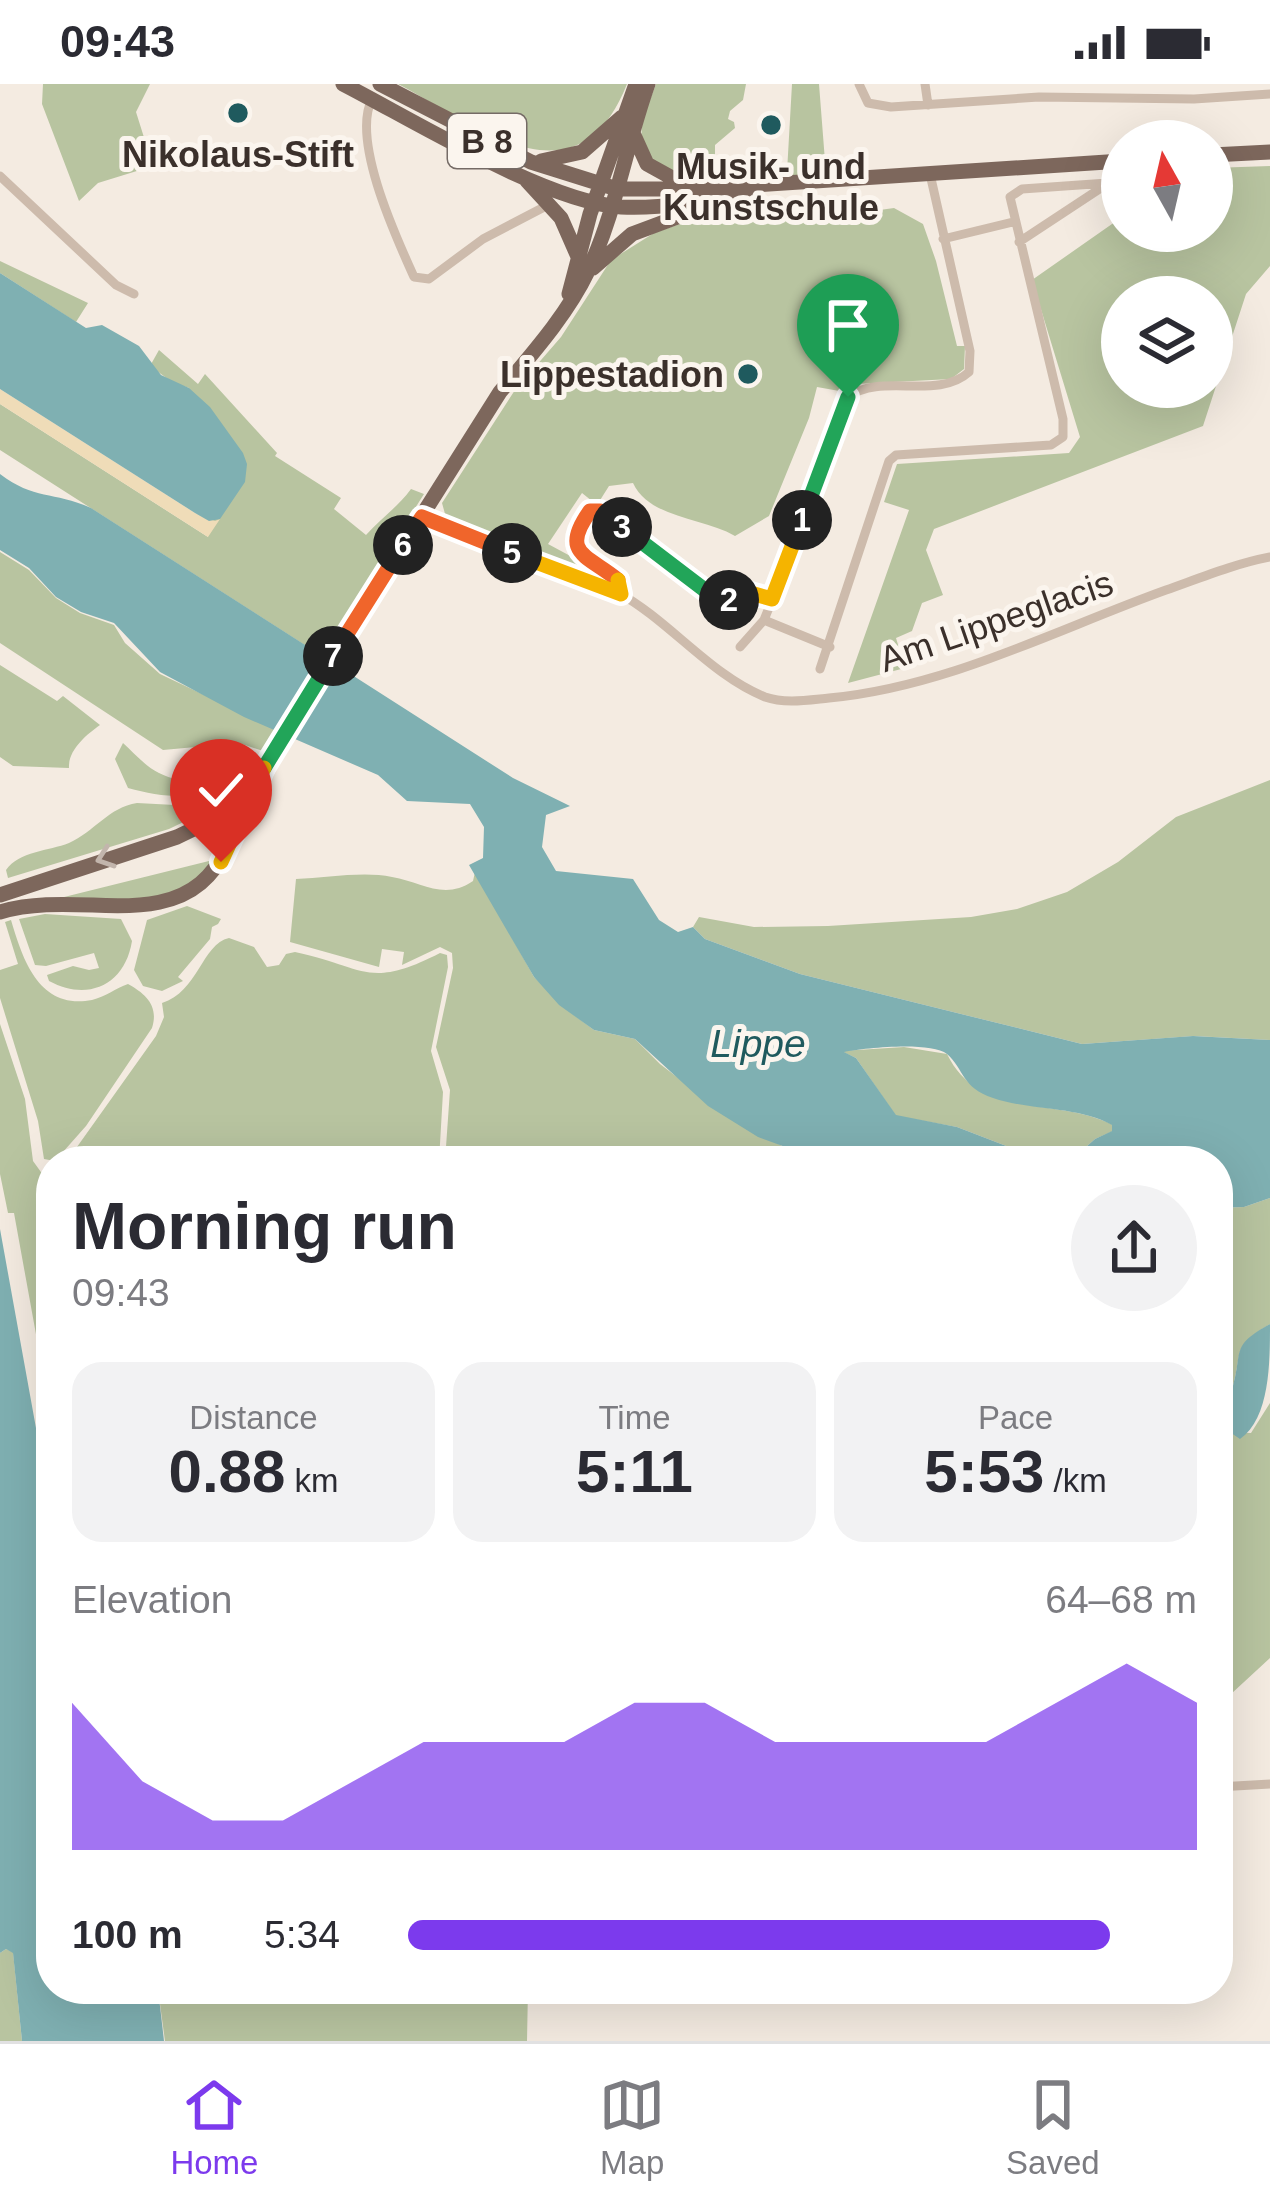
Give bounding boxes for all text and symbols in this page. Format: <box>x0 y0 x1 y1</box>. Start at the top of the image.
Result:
text: 09:43 <box>60 16 175 67</box>
marker: Nikolaus-Stift <box>225 100 251 126</box>
marker: Musik- und Kunstschule <box>758 112 784 138</box>
road number: B 8 <box>448 114 526 168</box>
north arrow <box>1101 120 1233 252</box>
map controls <box>1101 120 1233 408</box>
place label: Nikolaus-Stift <box>122 134 354 175</box>
place label: Musik- und Kunstschule <box>663 146 879 228</box>
pin <box>797 274 899 397</box>
button: layers <box>1101 276 1233 408</box>
icon: arrive <box>815 292 881 358</box>
place label: Lippestadion <box>500 354 724 395</box>
marker: Lippestadion <box>735 361 761 387</box>
pin: 1 <box>772 490 832 550</box>
pin: 3 <box>592 497 652 557</box>
text: 1 <box>793 501 811 538</box>
text: 3 <box>613 508 631 545</box>
pin: 6 <box>373 515 433 575</box>
pin: 5 <box>482 523 542 583</box>
text: 6 <box>394 526 412 563</box>
text: 5 <box>503 534 521 571</box>
street label: Am Lippeglacis <box>874 562 1118 680</box>
pin: 2 <box>699 570 759 630</box>
text: 2 <box>720 581 738 618</box>
pin: 7 <box>303 626 363 686</box>
text: 7 <box>324 637 342 674</box>
pin <box>170 739 272 862</box>
icon: check <box>188 757 254 823</box>
one-way arrow <box>95 844 116 869</box>
water label: Lippe <box>710 1022 806 1065</box>
button: share <box>1071 1185 1197 1311</box>
text: Morning run <box>72 1189 457 1263</box>
text: 09:43 <box>72 1271 170 1314</box>
text: Distance <box>189 1399 318 1436</box>
text: Time <box>598 1399 671 1436</box>
text: Pace <box>978 1399 1053 1436</box>
text: 0.88 <box>169 1438 285 1505</box>
text: 5:11 <box>576 1438 693 1505</box>
text: 5:53 <box>924 1438 1044 1505</box>
text: km <box>285 1462 338 1499</box>
text: /km <box>1044 1462 1107 1499</box>
text: Elevation <box>72 1578 232 1621</box>
text: 64–68 m <box>1045 1578 1197 1621</box>
text: 100 m <box>72 1913 183 1956</box>
text: 5:34 <box>264 1913 340 1956</box>
tab: Home <box>170 2072 258 2182</box>
tab: Map <box>599 2072 665 2182</box>
tab: Saved <box>1006 2072 1100 2182</box>

